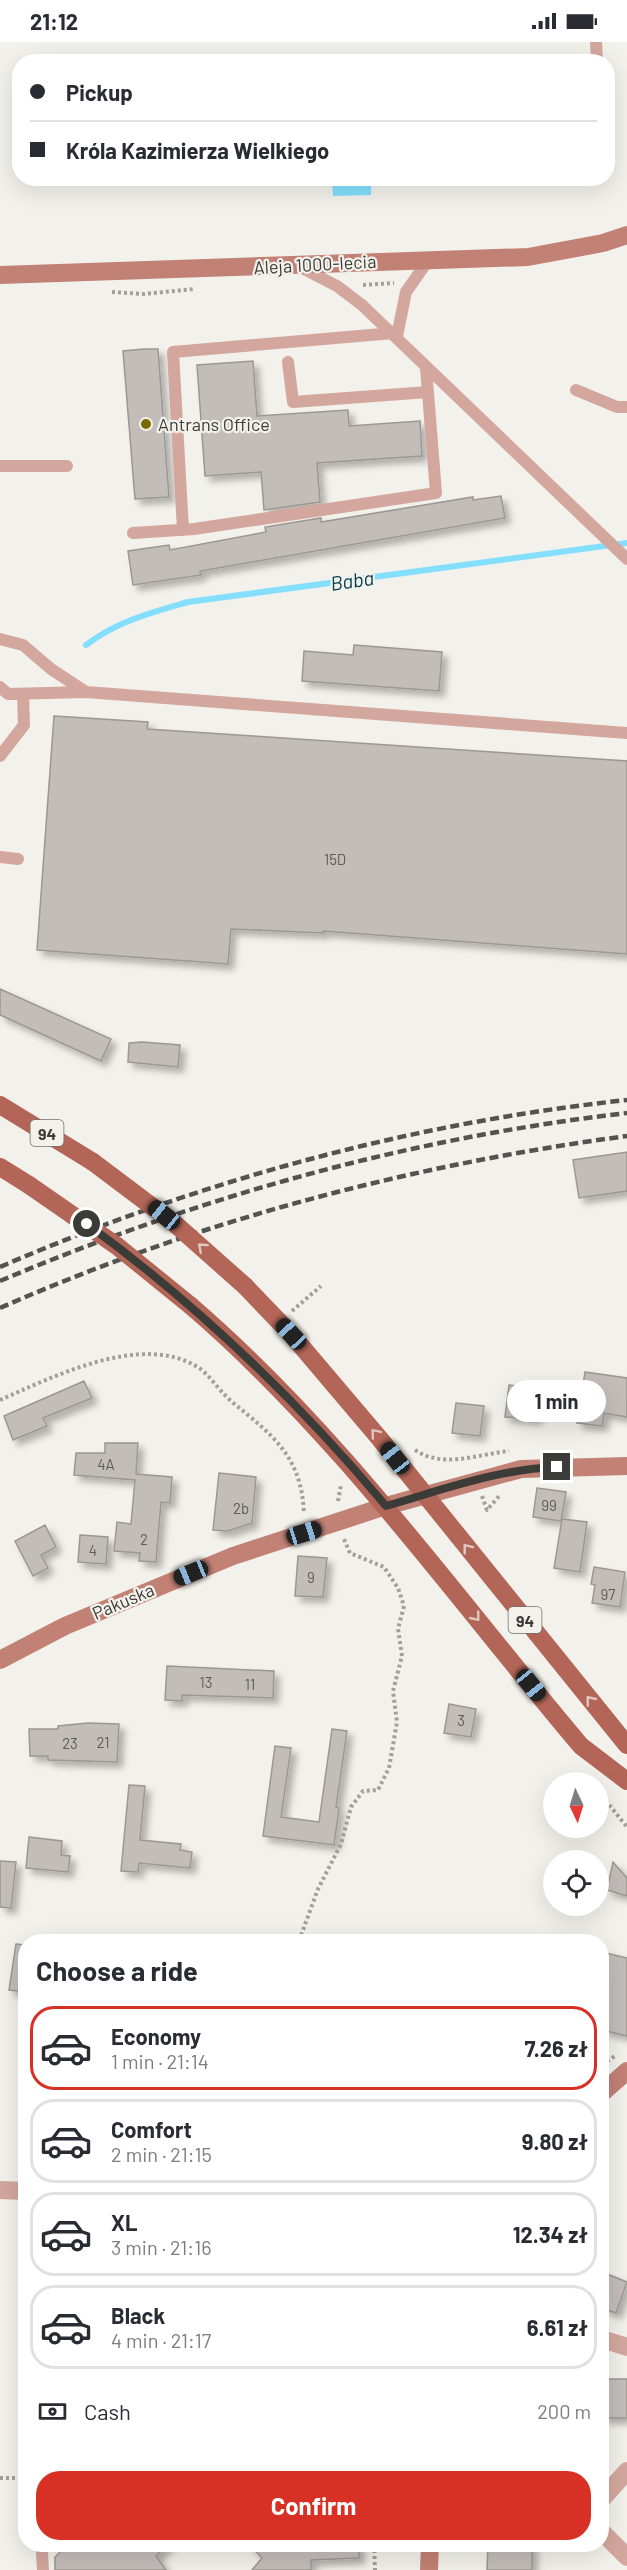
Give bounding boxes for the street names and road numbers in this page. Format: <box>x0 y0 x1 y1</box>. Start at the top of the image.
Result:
street label: Aleja 1000-lecia <box>253 250 377 278</box>
road number: 94 <box>30 1120 63 1146</box>
street label: Pakuska <box>89 1578 157 1624</box>
road number: 94 <box>508 1607 542 1633</box>

